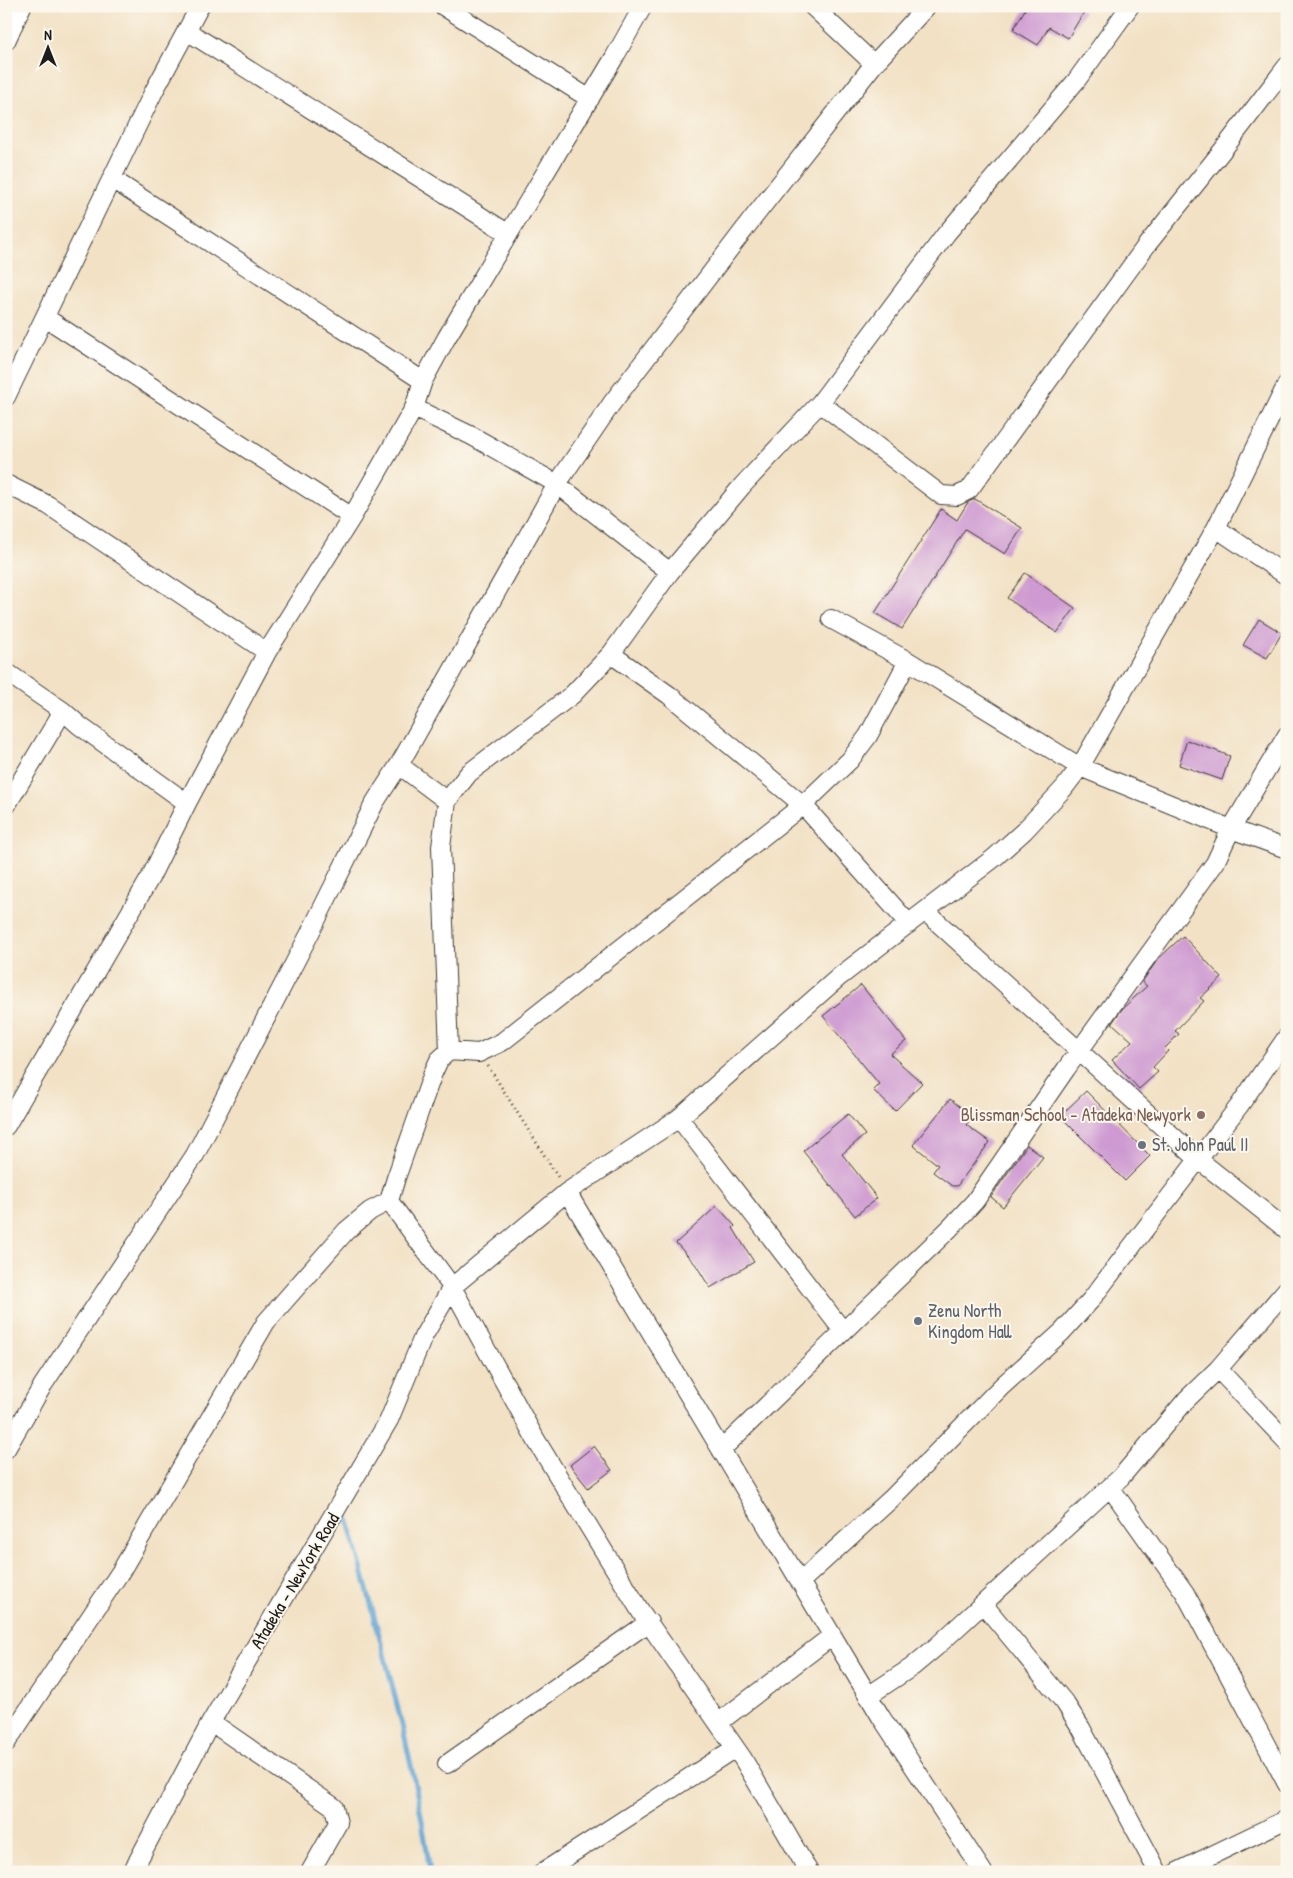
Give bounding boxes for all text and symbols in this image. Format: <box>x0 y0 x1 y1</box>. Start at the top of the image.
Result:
north arrow <box>22 22 72 72</box>
text: N <box>44 25 52 44</box>
place label: Blissman School - Atadeka Newyork <box>961 1102 1192 1127</box>
marker: Blissman School - Atadeka Newyork <box>1195 1109 1207 1121</box>
place label: St. John Paul II <box>1152 1132 1249 1157</box>
marker: St. John Paul II <box>1136 1139 1148 1151</box>
place label: Zenu North Kingdom Hall <box>928 1298 1012 1344</box>
marker: Zenu North Kingdom Hall <box>912 1315 924 1327</box>
street label: Atadeka - NewYork Road <box>244 1508 345 1653</box>

